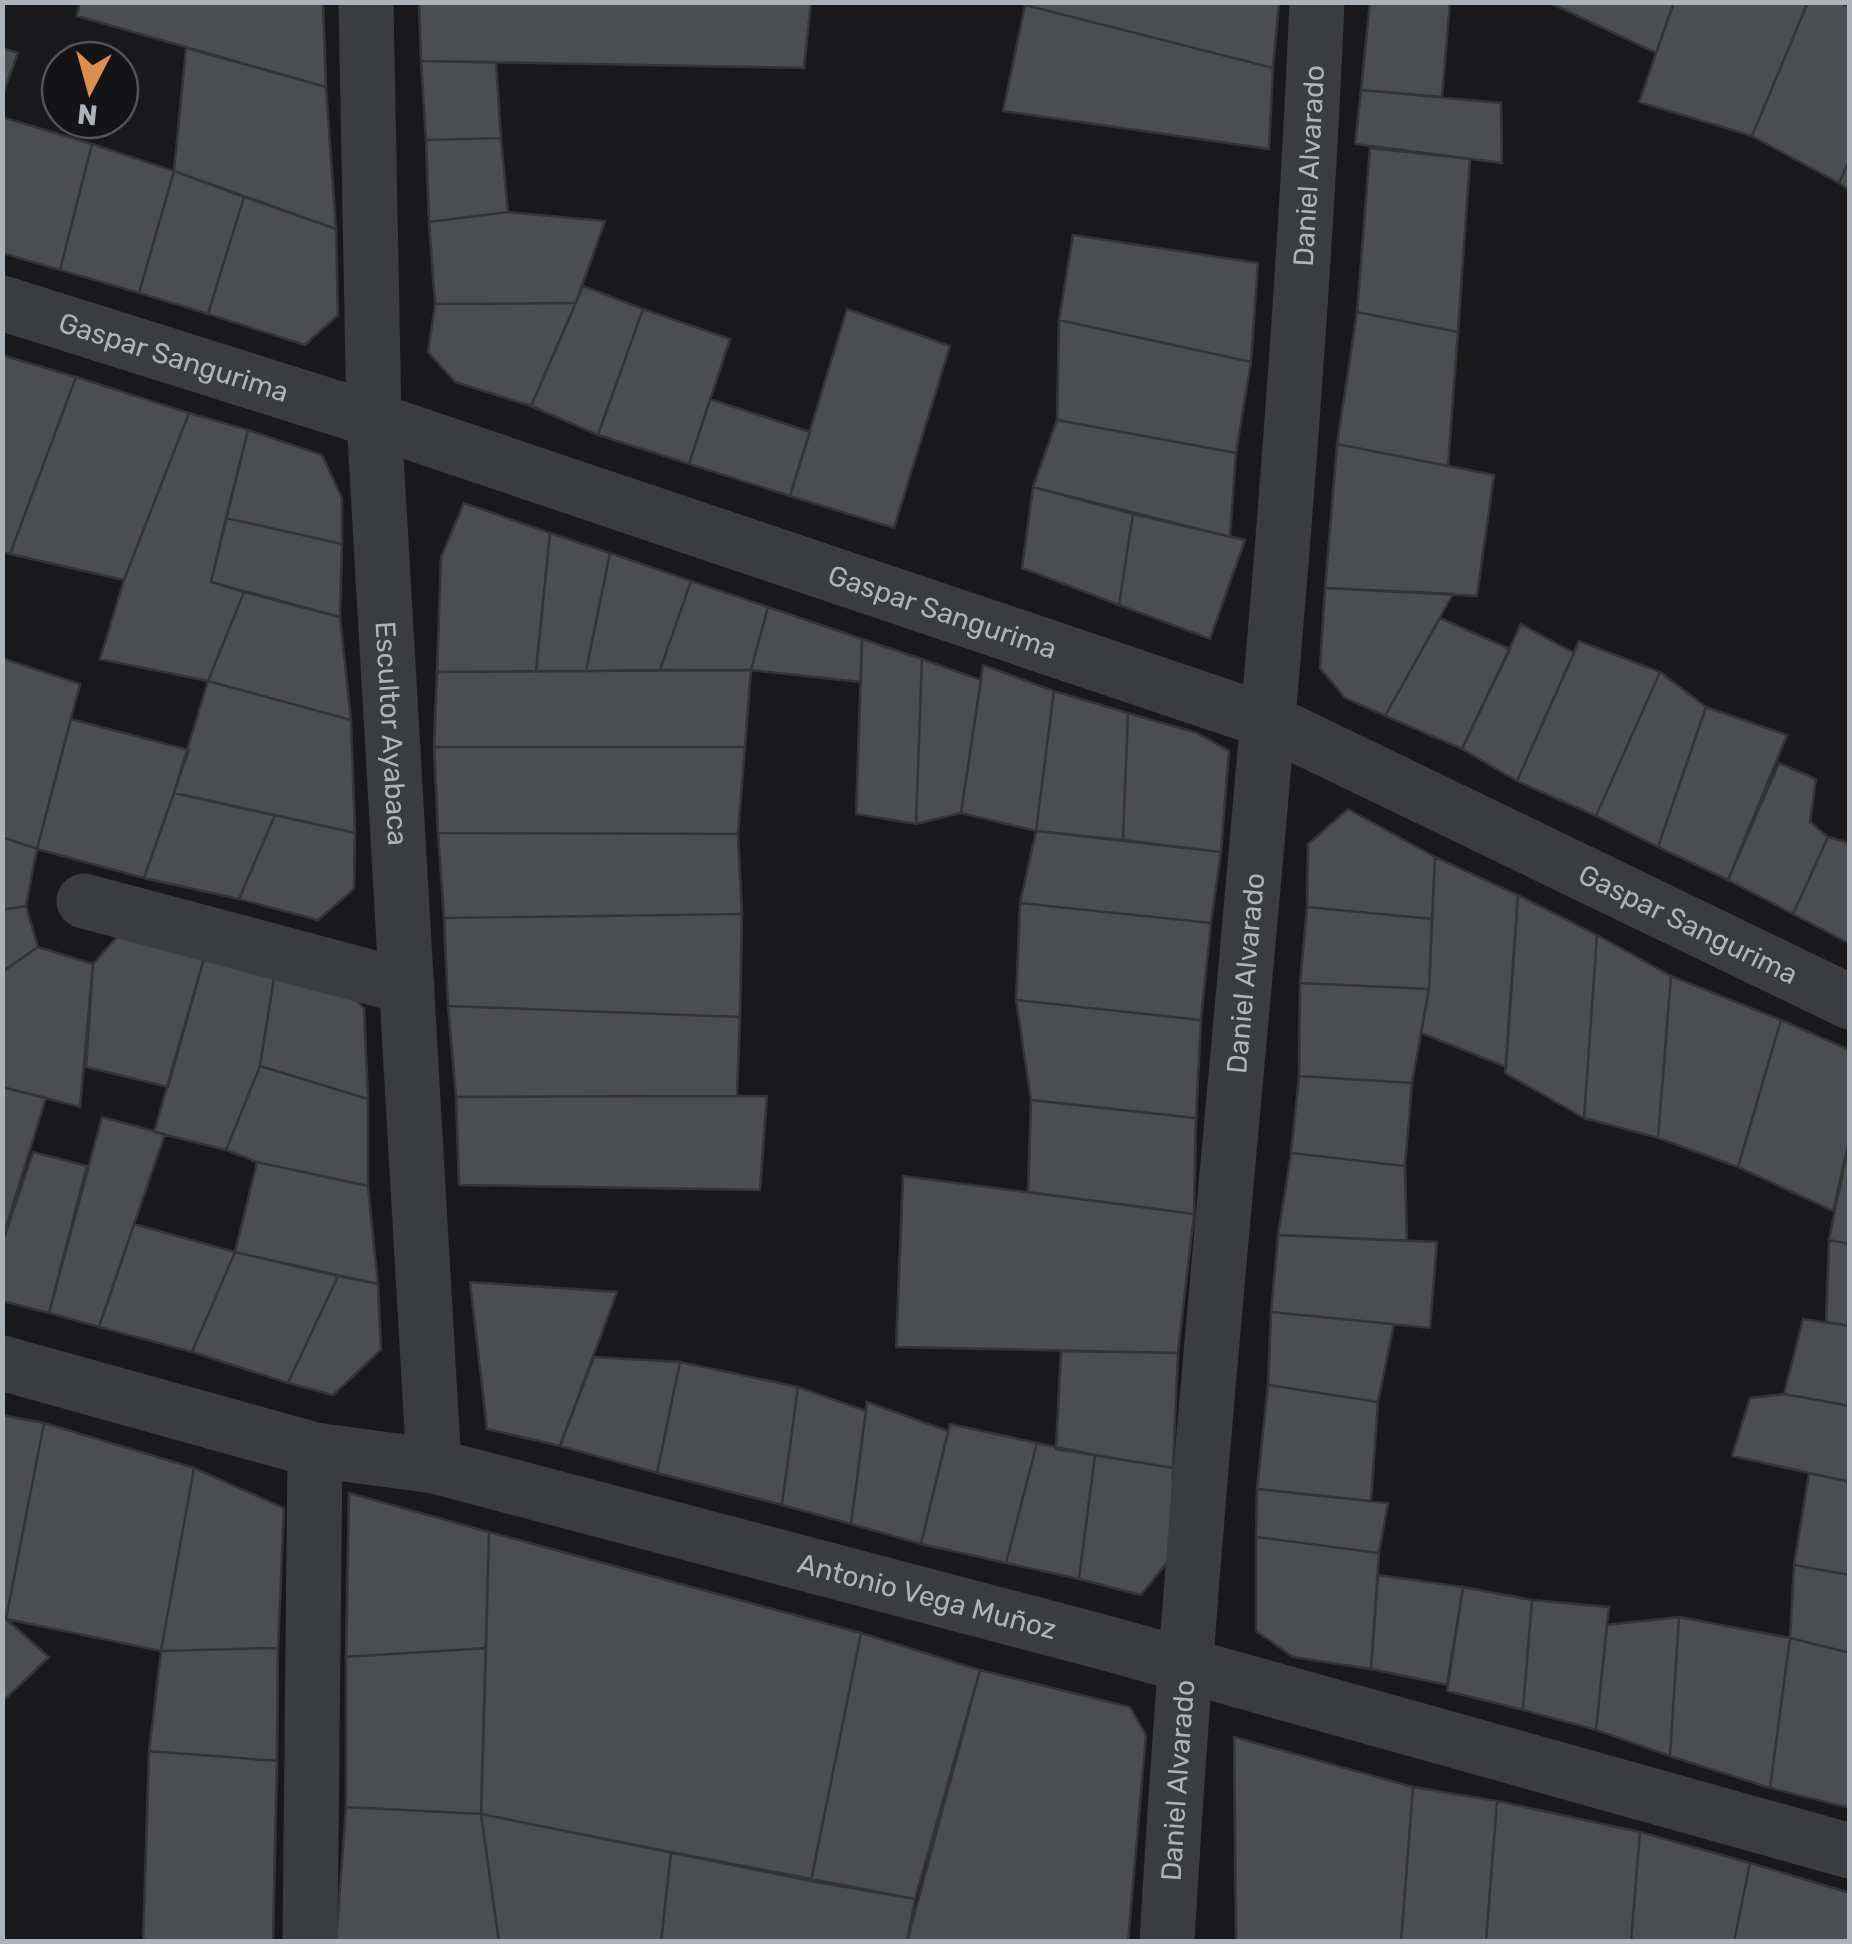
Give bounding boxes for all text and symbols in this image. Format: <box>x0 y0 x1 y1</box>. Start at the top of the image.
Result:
north arrow <box>40 40 140 140</box>
street label: Daniel Alvarado <box>1286 64 1331 267</box>
text: N <box>76 97 99 132</box>
street label: Gaspar Sangurima <box>55 305 293 409</box>
street label: Gaspar Sangurima <box>824 558 1061 665</box>
street label: Escultor Ayabaca <box>369 620 415 847</box>
street label: Gaspar Sangurima <box>1573 857 1803 991</box>
street label: Daniel Alvarado <box>1220 871 1271 1075</box>
street label: Antonio Vega Muñoz <box>794 1546 1060 1646</box>
street label: Daniel Alvarado <box>1154 1678 1201 1882</box>

